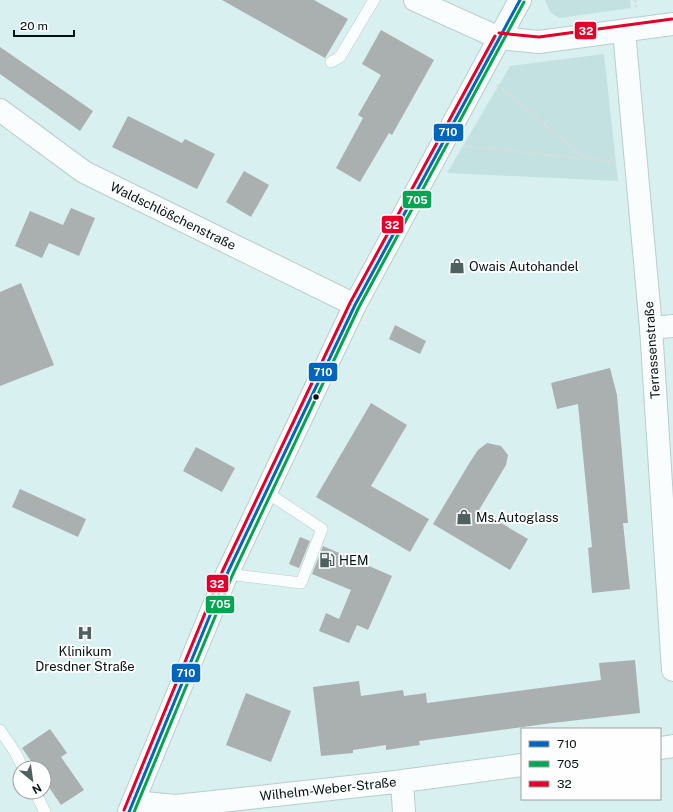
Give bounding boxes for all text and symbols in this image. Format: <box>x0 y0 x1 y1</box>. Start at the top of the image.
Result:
scale bar <box>14 12 74 38</box>
text: 20 m <box>20 19 48 33</box>
line badge: 32 <box>574 21 597 40</box>
text: 32 <box>579 25 593 37</box>
line badge: 710 <box>433 123 464 142</box>
text: 710 <box>439 126 457 138</box>
street label: Waldschlößchenstraße <box>108 179 238 253</box>
line badge: 705 <box>402 190 432 209</box>
text: 705 <box>406 194 428 206</box>
line badge: 32 <box>381 215 404 234</box>
text: 32 <box>385 219 399 231</box>
shop icon: Owais Autohandel <box>448 257 466 275</box>
place label: Owais Autohandel <box>469 259 579 274</box>
street label: Terrassenstraße <box>641 301 663 399</box>
line badge: 710 <box>308 362 338 382</box>
text: 710 <box>314 366 332 378</box>
unlabelled marker <box>311 392 321 402</box>
shop icon: Ms.Autoglass <box>455 508 473 526</box>
place label: Ms.Autoglass <box>476 510 559 525</box>
fuel station icon: HEM <box>318 551 336 569</box>
place label: HEM <box>339 553 369 568</box>
line badge: 32 <box>206 574 229 593</box>
text: 32 <box>210 578 224 590</box>
line badge: 705 <box>205 595 235 614</box>
text: 705 <box>209 598 231 610</box>
hospital icon: Klinikum Dresdner Straße <box>76 624 94 642</box>
place label: Klinikum Dresdner Straße <box>35 644 135 674</box>
line badge: 710 <box>171 663 201 683</box>
text: 710 <box>177 667 195 679</box>
legend <box>521 728 661 800</box>
text: 710 <box>557 737 577 751</box>
text: 705 <box>557 757 579 771</box>
north arrow <box>12 760 52 800</box>
street label: Wilhelm-Weber-Straße <box>259 774 397 804</box>
text: 32 <box>557 777 572 791</box>
text: N <box>30 781 44 796</box>

